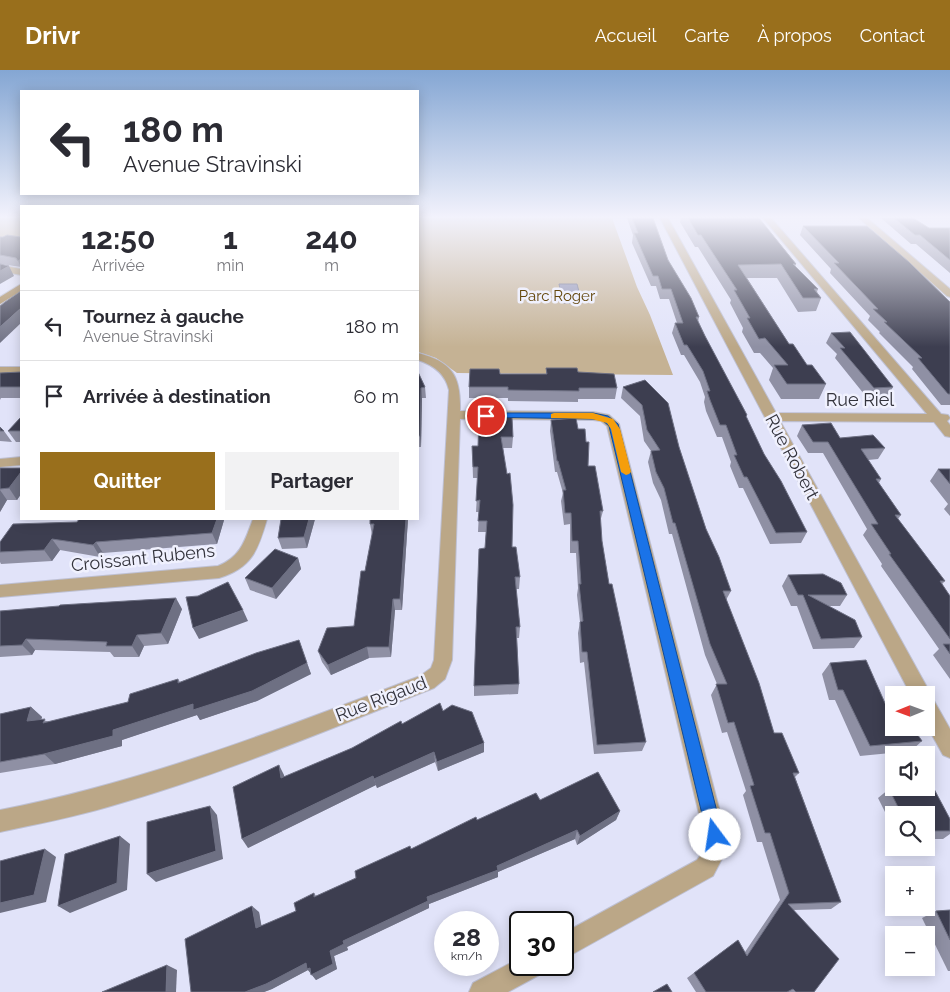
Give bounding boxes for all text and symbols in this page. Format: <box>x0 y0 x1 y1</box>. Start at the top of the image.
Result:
text: Drivr <box>25 21 80 50</box>
text: Accueil <box>595 25 656 46</box>
text: Carte <box>684 25 729 46</box>
text: À propos <box>757 25 832 46</box>
text: Contact <box>860 25 925 46</box>
text: 180 m <box>123 109 224 150</box>
icon: left <box>40 110 105 175</box>
text: Avenue Stravinski <box>123 151 302 177</box>
text: 12:50 <box>81 221 155 256</box>
text: 1 <box>223 221 238 256</box>
text: 240 <box>305 221 358 256</box>
text: Arrivée <box>92 256 145 275</box>
text: min <box>217 256 244 275</box>
text: m <box>324 256 339 275</box>
park label: Parc Roger <box>519 287 596 305</box>
text: Tournez à gauche <box>83 305 244 327</box>
icon: left <box>40 312 68 340</box>
text: 180 m <box>346 315 399 337</box>
text: Avenue Stravinski <box>83 327 213 346</box>
icon: arrive <box>40 382 68 410</box>
text: Arrivée à destination <box>83 385 271 407</box>
text: 60 m <box>354 385 399 407</box>
street label: Rue Riel <box>826 389 894 410</box>
pin <box>465 395 507 437</box>
icon: arrive <box>472 402 500 430</box>
street label: Rue Robert <box>761 410 824 503</box>
button: Quitter <box>40 452 215 510</box>
button: Partager <box>225 452 399 510</box>
street label: Croissant Rubens <box>70 539 216 575</box>
street label: Rue Rigaud <box>332 672 429 726</box>
north arrow <box>885 686 935 736</box>
map controls <box>885 686 935 976</box>
button: sound <box>885 746 935 796</box>
button: search <box>885 806 935 856</box>
position arrow <box>688 808 740 860</box>
button: + <box>885 866 935 916</box>
speed limit sign: 30 <box>509 911 574 976</box>
text: 28 <box>452 922 481 952</box>
button: − <box>885 926 935 976</box>
text: km/h <box>451 949 482 963</box>

